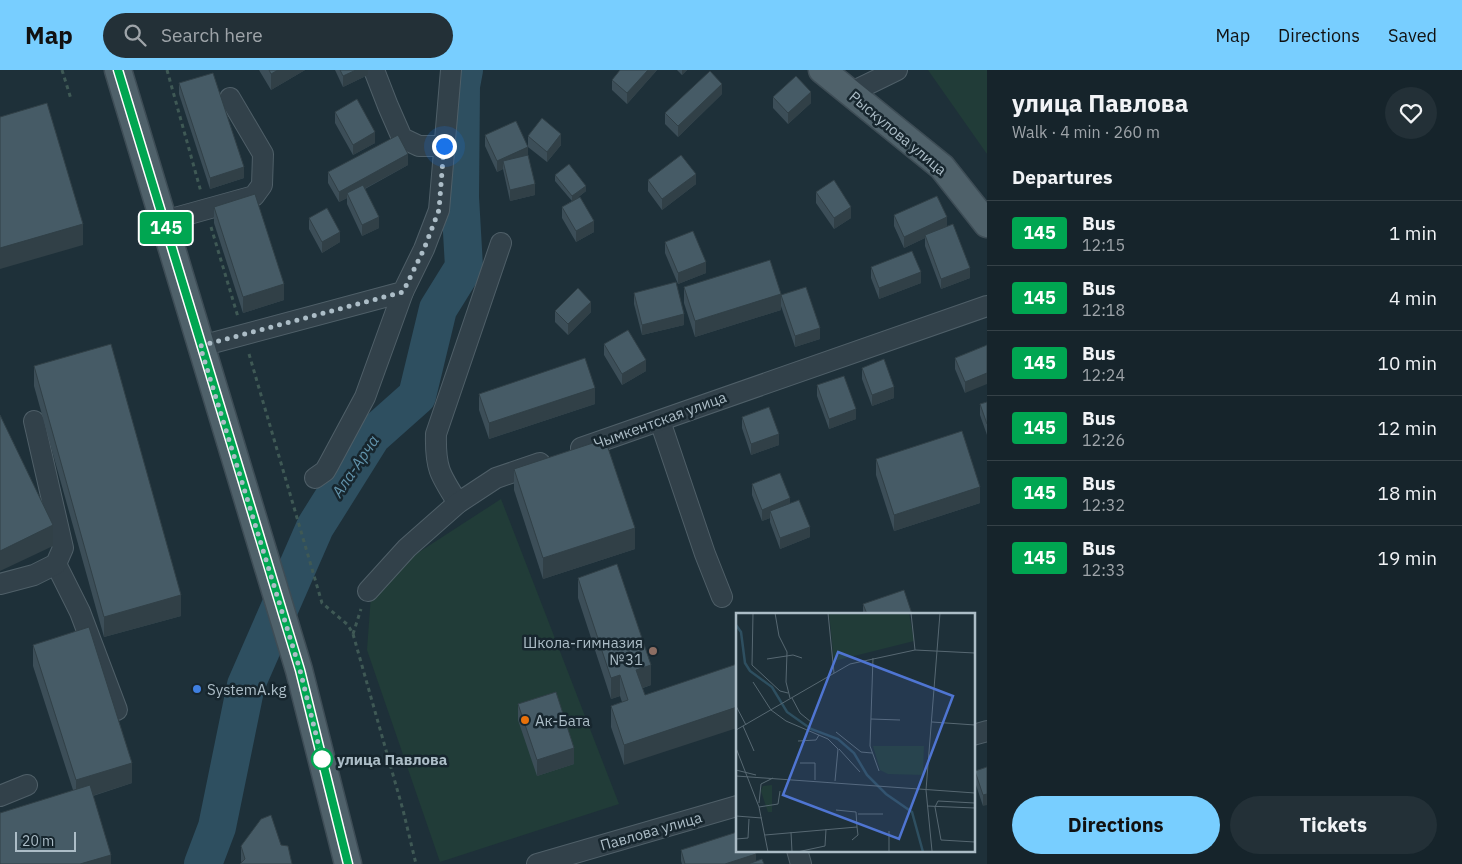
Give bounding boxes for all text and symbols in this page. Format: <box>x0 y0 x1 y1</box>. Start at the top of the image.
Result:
search box <box>103 13 453 58</box>
text: Map <box>25 19 73 51</box>
icon: search <box>121 21 149 49</box>
text: Search here <box>161 23 263 47</box>
text: Map <box>1215 24 1250 47</box>
text: Directions <box>1278 24 1360 47</box>
text: Saved <box>1388 24 1437 47</box>
street label: Рыскулова улица <box>845 87 951 179</box>
text: улица Павлова <box>1012 87 1188 119</box>
button: heart <box>1385 87 1437 139</box>
text: Walk · 4 min · 260 m <box>1012 122 1160 142</box>
your location <box>432 134 457 159</box>
text: Departures <box>1012 165 1112 189</box>
text: Bus <box>1082 211 1116 235</box>
line badge: 145 <box>137 212 195 244</box>
text: 145 <box>150 216 182 239</box>
text: 145 <box>1023 221 1056 244</box>
text: 1 min <box>1389 221 1437 245</box>
text: 12:15 <box>1082 235 1125 255</box>
text: Bus <box>1082 276 1116 300</box>
text: 145 <box>1023 286 1056 309</box>
text: 4 min <box>1389 286 1437 310</box>
text: 12:18 <box>1082 300 1125 320</box>
text: Bus <box>1082 341 1116 365</box>
text: 145 <box>1023 351 1056 374</box>
text: 10 min <box>1378 351 1437 375</box>
text: 12:24 <box>1082 365 1125 385</box>
street label: Чымкентская улица <box>591 387 729 453</box>
text: Bus <box>1082 406 1116 430</box>
text: 145 <box>1023 416 1056 439</box>
text: 12 min <box>1378 416 1437 440</box>
text: 12:26 <box>1082 430 1125 450</box>
water label: Ала-Арча <box>326 431 383 502</box>
text: Bus <box>1082 471 1116 495</box>
text: 145 <box>1023 481 1056 504</box>
text: 18 min <box>1378 481 1437 505</box>
text: 12:32 <box>1082 495 1125 515</box>
text: Bus <box>1082 536 1116 560</box>
text: 145 <box>1023 546 1056 569</box>
text: 19 min <box>1378 546 1437 570</box>
text: 12:33 <box>1082 560 1125 580</box>
inset map <box>736 613 974 852</box>
place label: Школа-гимназия №31 <box>523 633 643 669</box>
marker: Школа-гимназия №31 <box>647 645 659 657</box>
place label: SystemA.kg <box>207 680 287 699</box>
marker: SystemA.kg <box>191 683 203 695</box>
place label: Ак-Бата <box>535 711 590 730</box>
marker: Ак-Бата <box>519 714 531 726</box>
marker: улица Павлова <box>311 748 333 770</box>
place label: улица Павлова <box>337 750 448 769</box>
button: Directions <box>1012 796 1220 854</box>
button: Tickets <box>1230 796 1437 854</box>
street label: Павлова улица <box>598 807 704 855</box>
scale bar <box>15 829 76 852</box>
text: 20 m <box>22 832 54 850</box>

